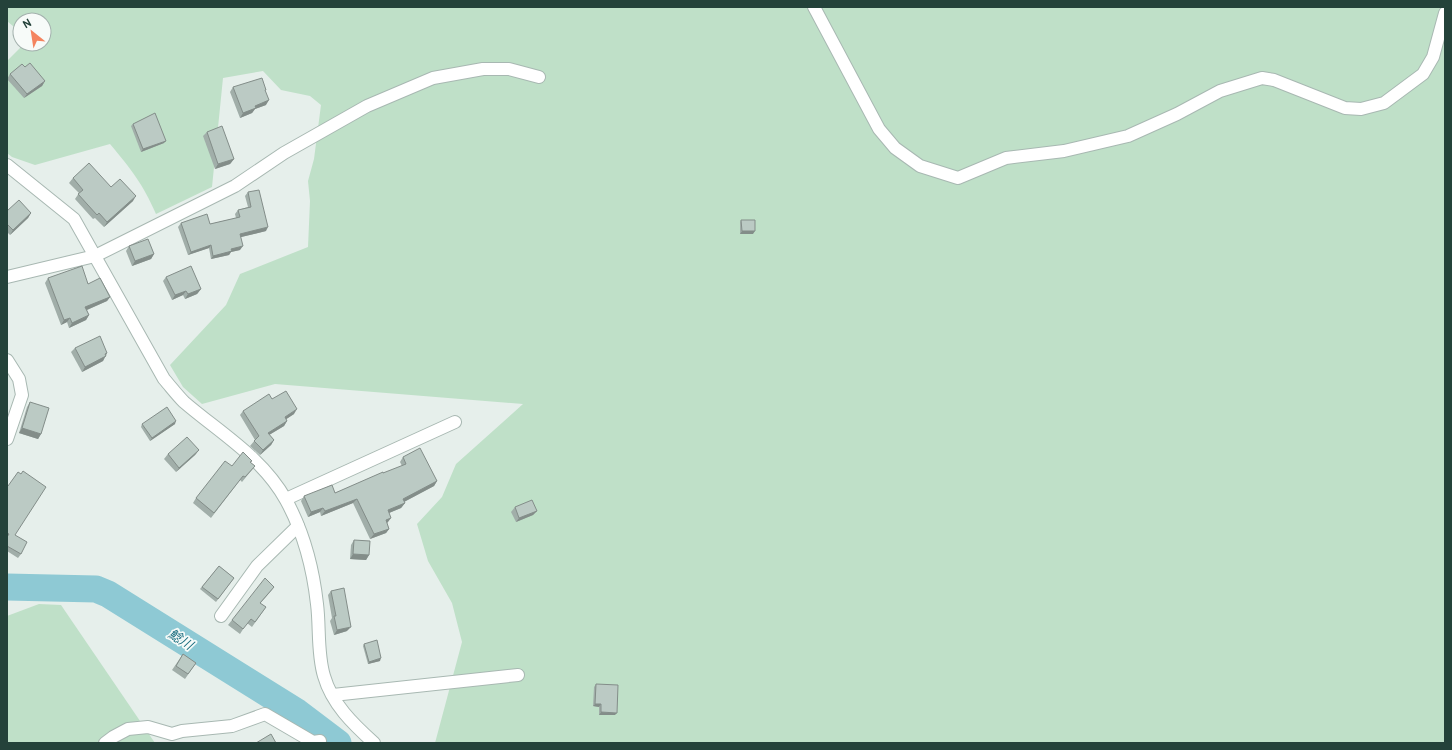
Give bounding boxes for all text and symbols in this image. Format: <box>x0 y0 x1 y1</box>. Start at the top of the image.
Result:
north arrow <box>12 12 52 52</box>
text: N <box>21 16 34 32</box>
water label: 鯰川 <box>165 627 197 655</box>

